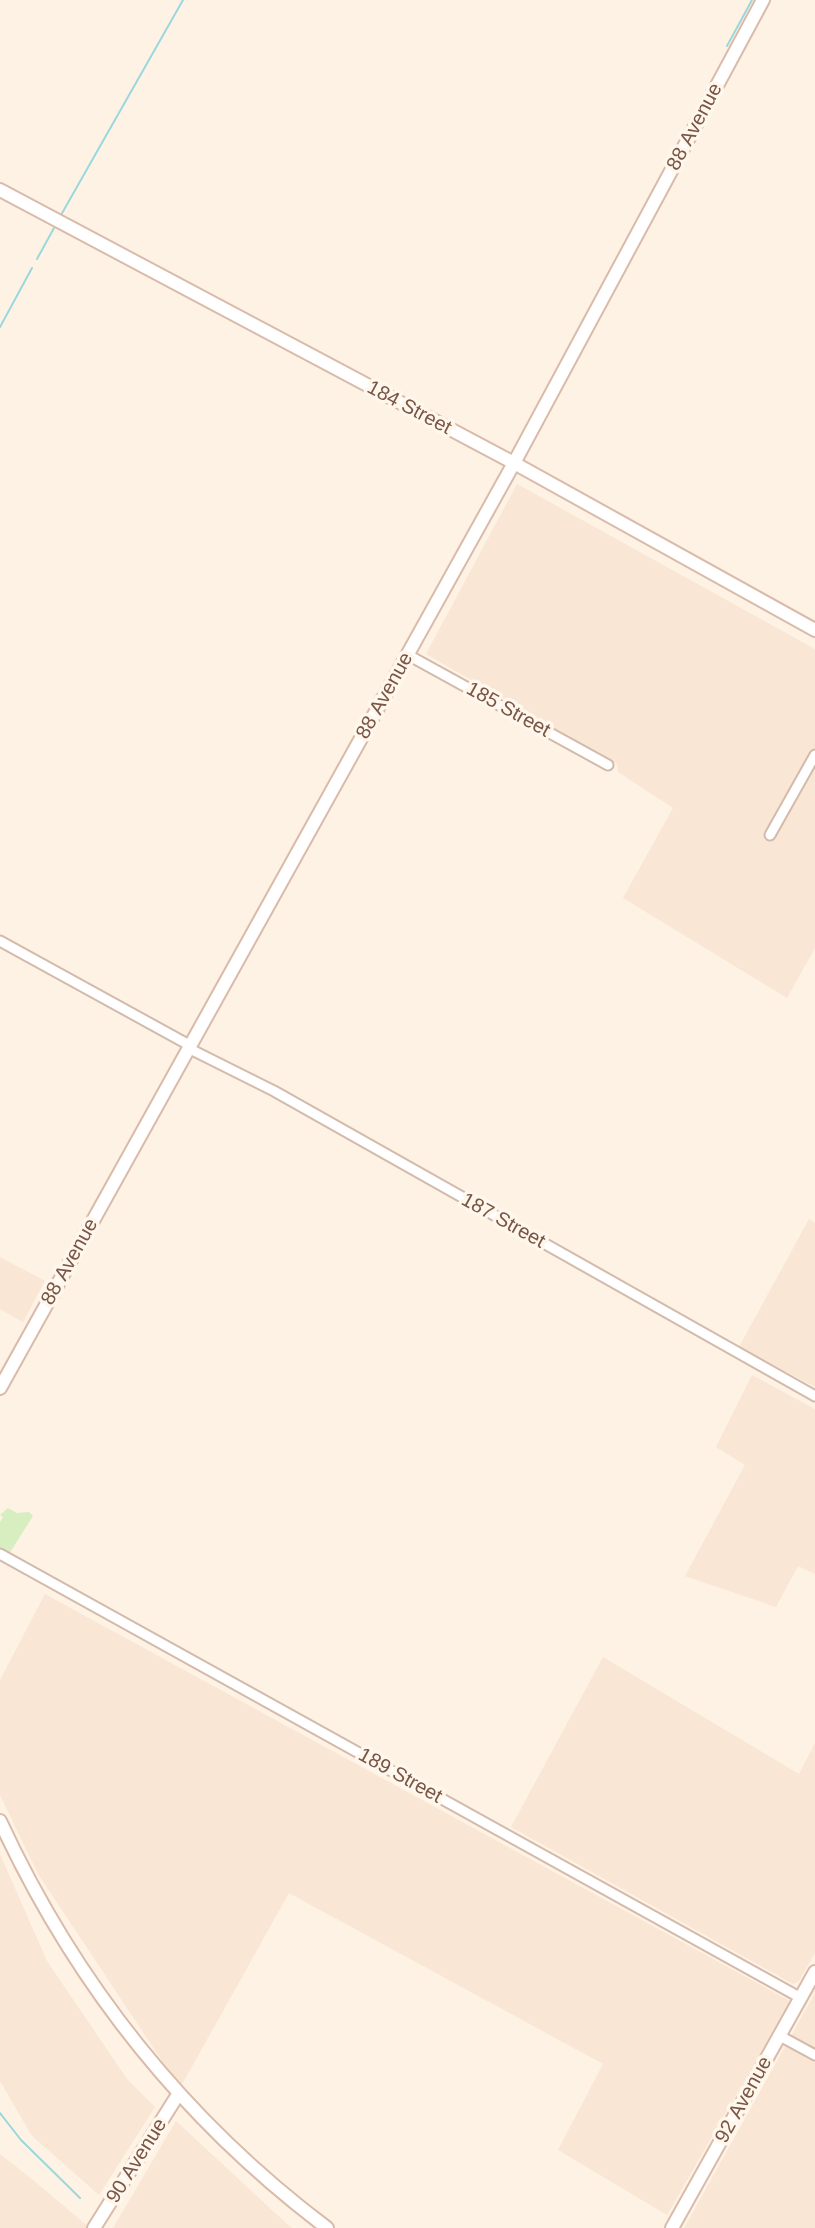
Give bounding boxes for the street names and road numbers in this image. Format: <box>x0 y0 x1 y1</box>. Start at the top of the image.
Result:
street label: 88 Avenue <box>662 79 728 175</box>
street label: 184 Street <box>363 376 455 440</box>
street label: 88 Avenue <box>351 649 419 743</box>
street label: 185 Street <box>462 677 554 743</box>
street label: 187 Street <box>457 1188 549 1254</box>
street label: 88 Avenue <box>36 1215 104 1309</box>
street label: 189 Street <box>354 1743 446 1809</box>
street label: 92 Avenue <box>710 2053 778 2147</box>
street label: 90 Avenue <box>102 2114 172 2208</box>

